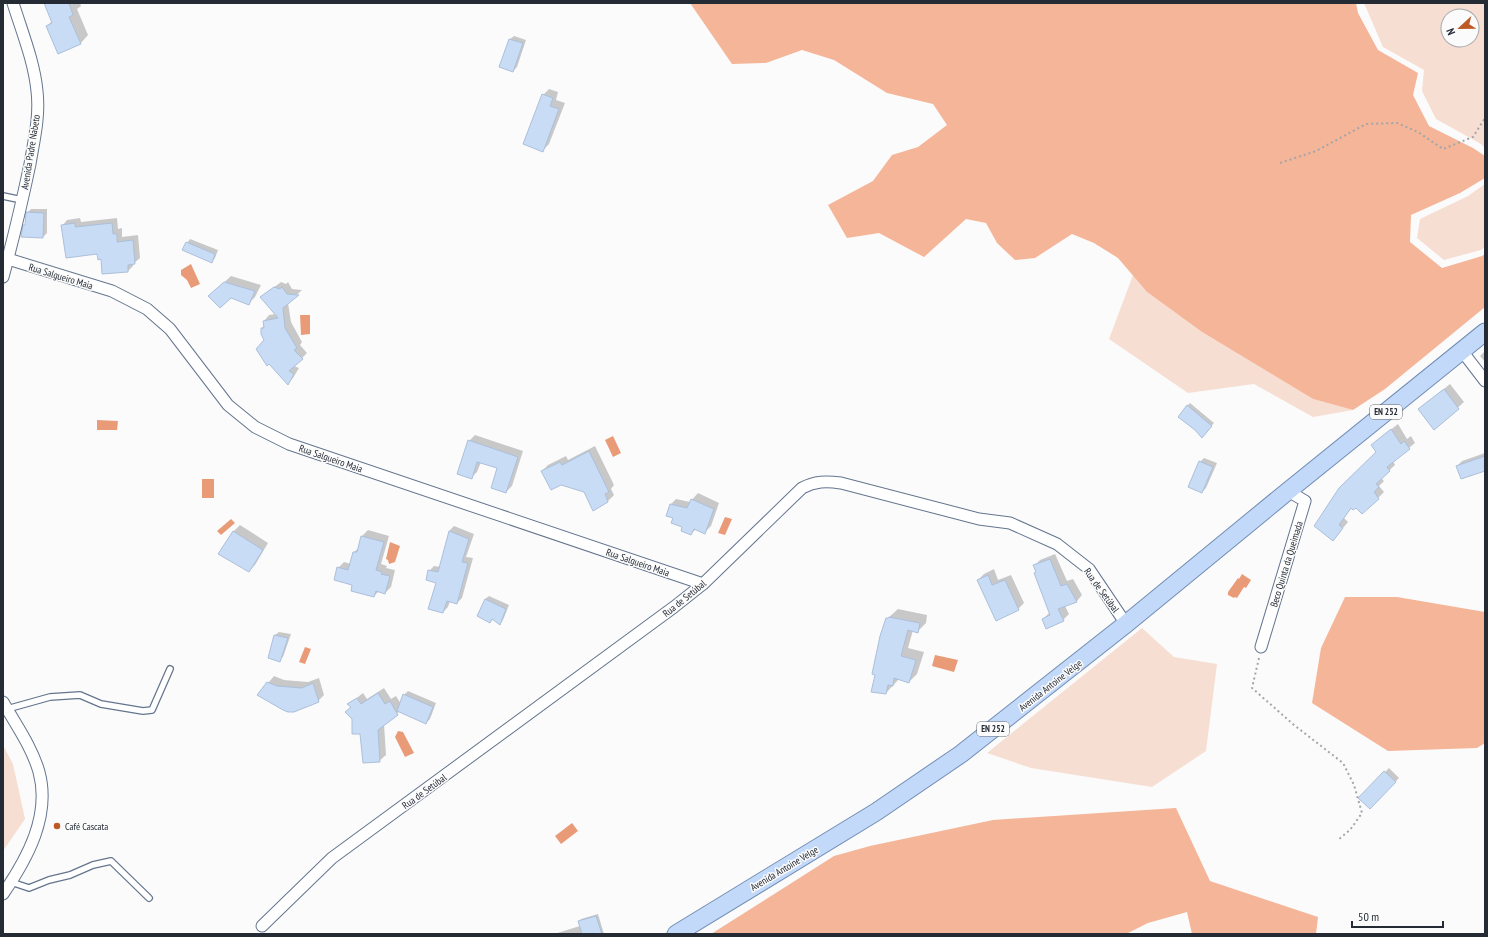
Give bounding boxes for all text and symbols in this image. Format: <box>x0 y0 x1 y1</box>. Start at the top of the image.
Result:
north arrow <box>1440 8 1480 48</box>
text: N <box>1443 26 1458 37</box>
street label: Avenida Padre Nabeto <box>18 114 43 191</box>
street label: Rua Salgueiro Maia <box>27 261 95 292</box>
road number: EN 252 <box>1370 405 1402 419</box>
street label: Rua Salgueiro Maia <box>297 441 364 475</box>
street label: Beco Quinta da Queimada <box>1267 520 1306 609</box>
street label: Rua Salgueiro Maia <box>604 545 671 579</box>
street label: Rua de Setúbal <box>1081 565 1123 616</box>
street label: Rua de Setúbal <box>660 577 709 620</box>
street label: Avenida Antoine Velge <box>1016 657 1085 714</box>
road number: EN 252 <box>977 722 1009 736</box>
street label: Rua de Setúbal <box>399 770 450 812</box>
place label: Café Cascata <box>65 820 108 833</box>
marker: Café Cascata <box>52 821 62 831</box>
street label: Avenida Antoine Velge <box>748 843 821 894</box>
scale bar <box>1352 903 1443 929</box>
text: 50 m <box>1358 909 1379 924</box>

